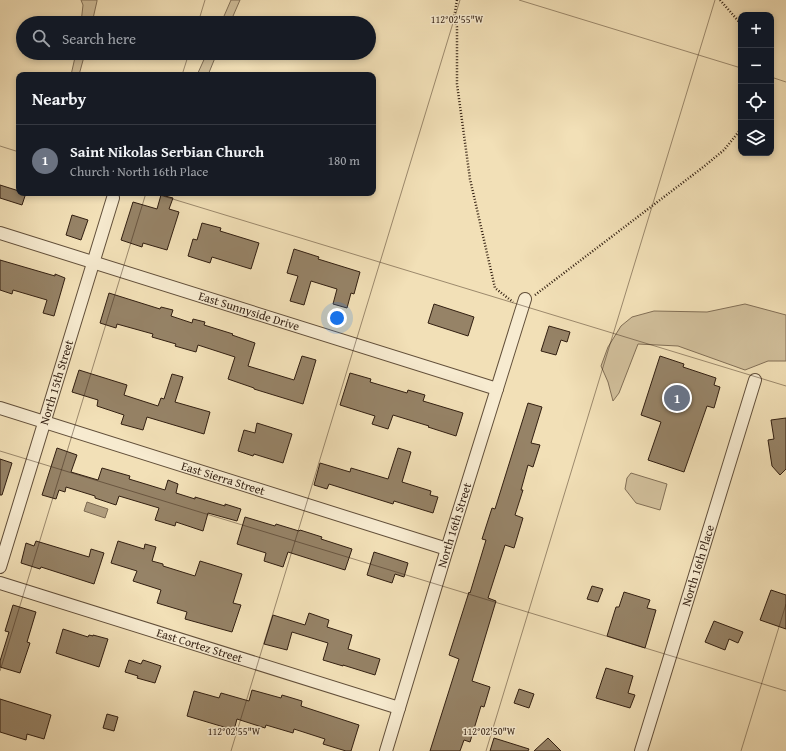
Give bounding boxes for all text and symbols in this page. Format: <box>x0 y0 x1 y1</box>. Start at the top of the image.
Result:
text: 112°02'55"W <box>431 12 484 27</box>
map controls <box>738 12 774 156</box>
button: + <box>738 12 774 48</box>
search box <box>16 16 376 60</box>
icon: search <box>30 27 52 49</box>
text: Search here <box>62 28 136 49</box>
button: − <box>738 48 774 84</box>
button: locate <box>738 84 774 120</box>
text: Nearby <box>32 86 86 111</box>
button: layers <box>738 120 774 156</box>
text: Saint Nikolas Serbian Church <box>70 141 264 162</box>
text: 1 <box>42 151 48 170</box>
text: 180 m <box>328 151 360 170</box>
text: Church · North 16th Place <box>70 162 208 181</box>
street label: East Sunnyside Drive <box>196 287 302 335</box>
your location <box>327 308 347 328</box>
street label: North 15th Street <box>35 337 77 427</box>
pin: 1 <box>664 383 690 413</box>
street label: East Sierra Street <box>179 457 268 499</box>
street label: North 16th Street <box>433 480 475 570</box>
street label: North 16th Place <box>677 522 718 608</box>
street label: East Cortez Street <box>154 624 245 667</box>
text: 112°02'55"W <box>208 724 261 739</box>
text: 112°02'50"W <box>463 724 516 739</box>

